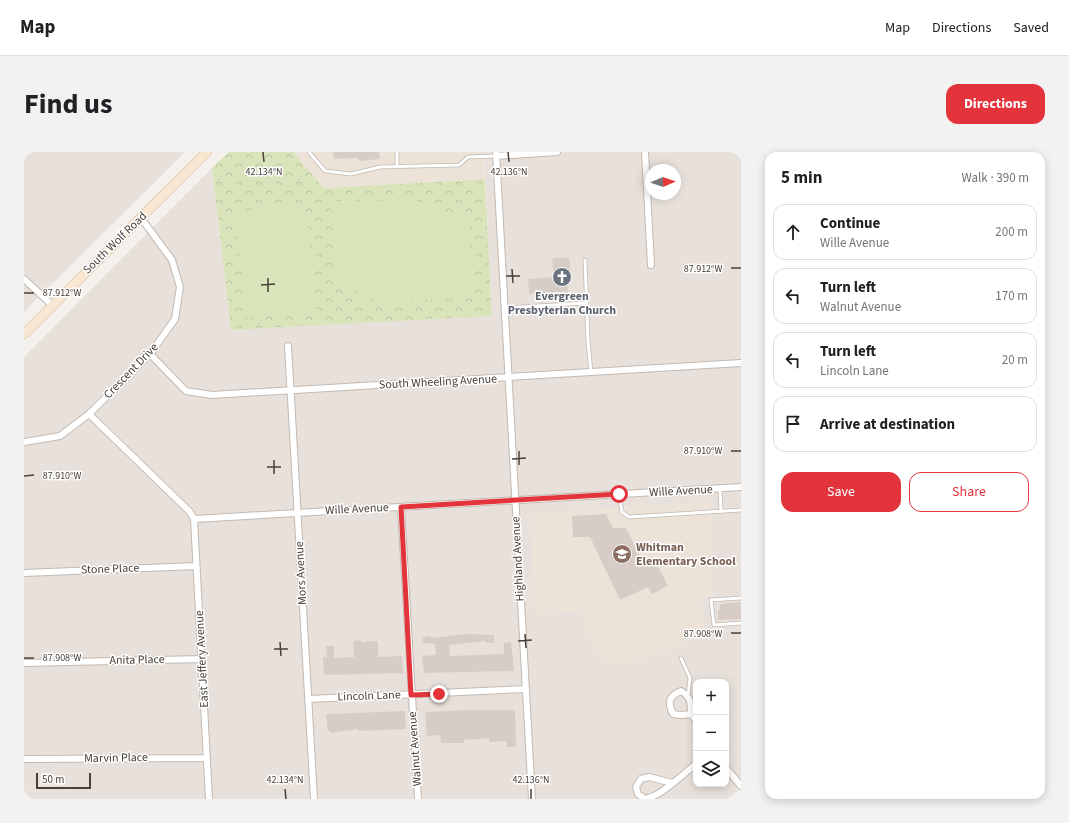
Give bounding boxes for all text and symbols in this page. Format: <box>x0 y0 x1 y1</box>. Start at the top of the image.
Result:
text: Map <box>20 14 55 41</box>
text: Map <box>885 18 910 38</box>
text: Directions <box>932 18 991 38</box>
text: Saved <box>1013 18 1049 38</box>
text: Find us <box>24 84 112 124</box>
button: Directions <box>946 84 1045 124</box>
north arrow <box>645 164 681 200</box>
text: 42.134°N <box>245 165 283 179</box>
text: 42.136°N <box>490 165 528 179</box>
text: 5 min <box>781 166 822 190</box>
text: Walk · 390 m <box>961 169 1029 187</box>
street label: South Wolf Road <box>79 208 151 278</box>
text: Continue <box>820 213 880 234</box>
icon: ahead <box>782 221 804 243</box>
text: 200 m <box>995 223 1028 241</box>
text: Wille Avenue <box>820 234 889 252</box>
text: 87.912°W <box>684 262 722 276</box>
church icon: Evergreen Presbyterian Church <box>551 266 573 288</box>
text: Turn left <box>820 277 876 298</box>
icon: left <box>782 285 804 307</box>
text: 87.912°W <box>43 286 81 300</box>
text: 170 m <box>995 287 1028 305</box>
place label: Evergreen Presbyterian Church <box>508 288 616 319</box>
text: Walnut Avenue <box>820 298 901 316</box>
street label: Crescent Drive <box>100 339 162 403</box>
text: Turn left <box>820 341 876 362</box>
icon: left <box>782 349 804 371</box>
text: 20 m <box>1002 351 1028 369</box>
text: Lincoln Lane <box>820 362 889 380</box>
street label: South Wheeling Avenue <box>378 370 498 394</box>
icon: arrive <box>782 413 804 435</box>
text: Arrive at destination <box>820 414 955 435</box>
text: 87.910°W <box>684 444 722 458</box>
text: 87.910°W <box>43 469 81 483</box>
button: Save <box>781 472 901 512</box>
button: Share <box>909 472 1029 512</box>
street label: Wille Avenue <box>649 481 713 501</box>
route start <box>610 485 628 503</box>
street label: Wille Avenue <box>325 499 389 519</box>
street label: Highland Avenue <box>507 516 529 602</box>
place label: Whitman Elementary School <box>636 539 736 570</box>
street label: Mors Avenue <box>291 541 311 605</box>
school or university icon: Whitman Elementary School <box>611 543 633 565</box>
street label: Stone Place <box>80 559 140 579</box>
street label: East Jeffery Avenue <box>191 610 213 708</box>
text: 87.908°W <box>684 627 722 641</box>
text: 87.908°W <box>43 651 81 665</box>
street label: Anita Place <box>109 651 165 669</box>
map controls <box>693 679 729 787</box>
button: + <box>693 679 729 715</box>
route end <box>430 685 448 703</box>
street label: Lincoln Lane <box>337 686 401 706</box>
street label: Walnut Avenue <box>404 711 426 787</box>
button: − <box>693 715 729 751</box>
street label: Marvin Place <box>84 749 148 767</box>
button: layers <box>693 751 729 787</box>
scale bar <box>36 771 91 790</box>
text: 50 m <box>42 772 64 787</box>
text: 42.134°N <box>266 773 304 787</box>
text: 42.136°N <box>512 773 550 787</box>

